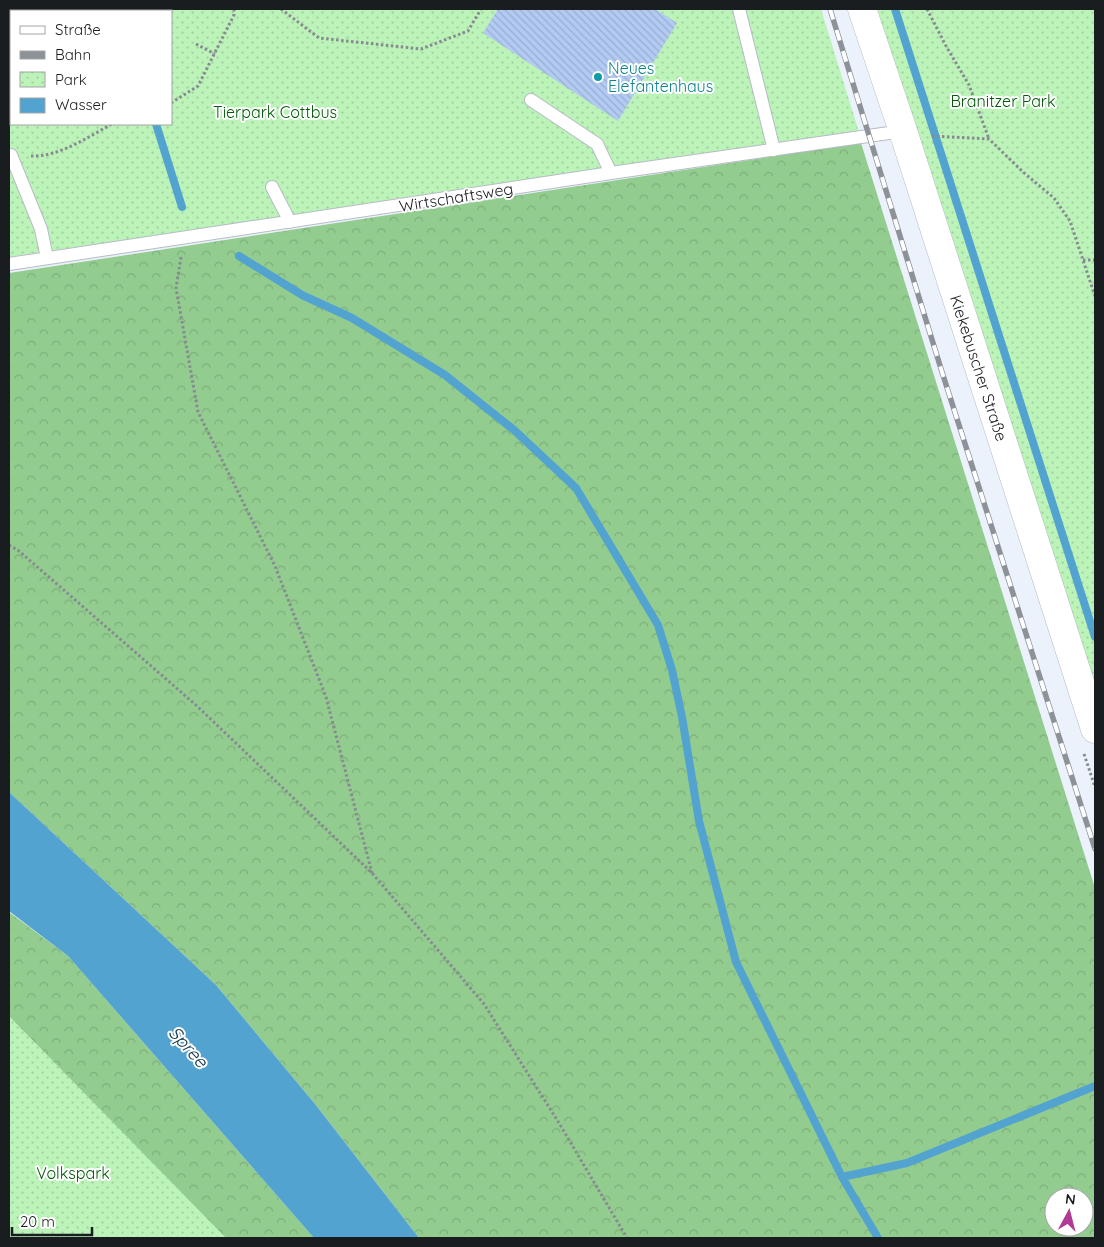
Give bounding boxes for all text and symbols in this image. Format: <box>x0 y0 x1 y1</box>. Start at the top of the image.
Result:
legend <box>10 10 172 125</box>
text: Straße <box>55 20 101 39</box>
text: Bahn <box>55 45 91 64</box>
place label: Neues Elefantenhaus <box>608 58 713 96</box>
text: Park <box>55 70 87 89</box>
marker: Neues Elefantenhaus <box>592 71 604 83</box>
park label: Branitzer Park <box>950 91 1056 111</box>
text: Wasser <box>55 95 107 114</box>
park label: Tierpark Cottbus <box>213 102 337 122</box>
street label: Wirtschaftsweg <box>397 178 515 216</box>
street label: Kiekebuscher Straße <box>946 292 1012 444</box>
water label: Spree <box>164 1021 213 1073</box>
park label: Volkspark <box>36 1163 110 1183</box>
north arrow <box>1044 1187 1094 1237</box>
text: N <box>1064 1190 1077 1209</box>
scale bar <box>12 1204 92 1236</box>
text: 20 m <box>20 1212 55 1231</box>

